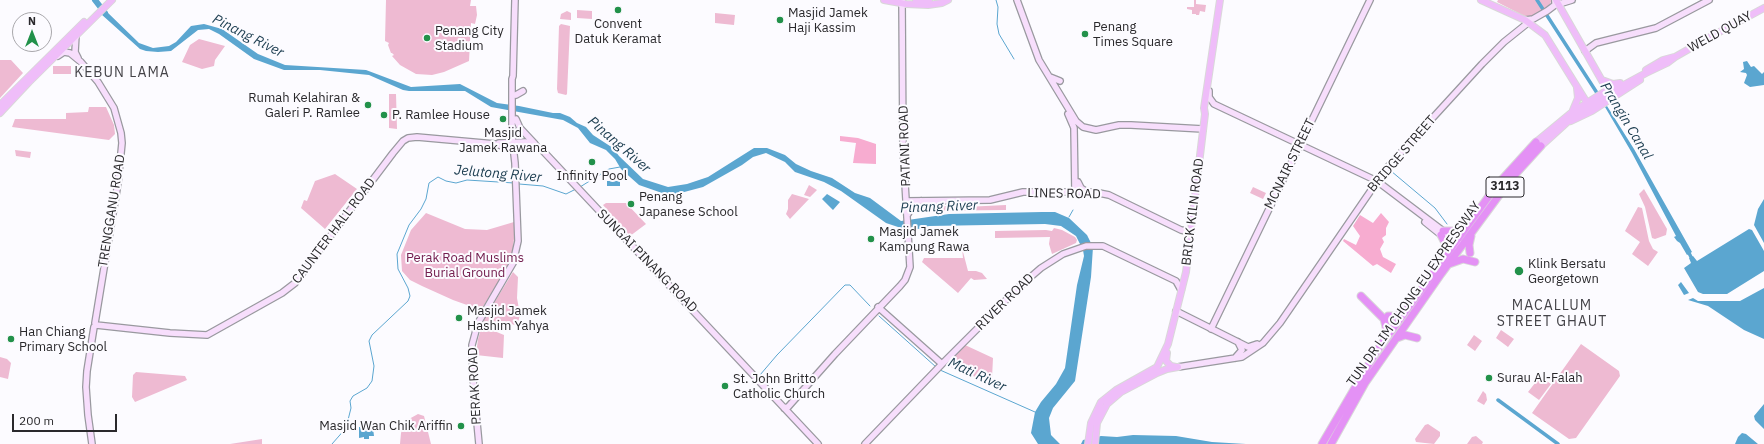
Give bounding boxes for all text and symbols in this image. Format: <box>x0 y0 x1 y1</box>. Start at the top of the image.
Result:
marker: Convent Datuk Keramat <box>613 5 623 15</box>
place label: Masjid Jamek Haji Kassim <box>788 5 868 36</box>
street label: WELD QUAY <box>1685 8 1755 56</box>
water label: Pinang River <box>210 11 286 61</box>
north arrow <box>12 12 52 52</box>
text: N <box>28 14 36 28</box>
marker: Masjid Jamek Haji Kassim <box>775 15 785 25</box>
place label: Convent Datuk Keramat <box>574 16 662 47</box>
place label: Penang Times Square <box>1093 19 1173 50</box>
place label: Penang City Stadium <box>435 23 504 54</box>
marker: Penang Times Square <box>1080 29 1090 39</box>
marker: Penang City Stadium <box>422 33 432 43</box>
district label: KEBUN LAMA <box>74 65 170 81</box>
water label: Prangin Canal <box>1596 79 1656 163</box>
place label: Rumah Kelahiran & Galeri P. Ramlee <box>248 90 360 121</box>
marker: Rumah Kelahiran & Galeri P. Ramlee <box>363 100 373 110</box>
street label: PATANI ROAD <box>896 105 914 187</box>
place label: P. Ramlee House <box>392 107 490 123</box>
marker: P. Ramlee House <box>379 110 389 120</box>
water label: Pinang River <box>584 113 654 177</box>
street label: BRIDGE STREET <box>1365 113 1439 195</box>
marker: Masjid Jamek Rawana <box>498 114 508 124</box>
street label: MCNAIR STREET <box>1261 116 1319 212</box>
place label: Masjid Jamek Rawana <box>459 125 547 156</box>
street label: TRENGGANU ROAD <box>95 153 129 269</box>
marker: Infinity Pool <box>587 157 597 167</box>
street label: BRICK KILN ROAD <box>1179 158 1207 266</box>
water label: Jelutong River <box>454 162 542 186</box>
place label: Infinity Pool <box>557 168 627 184</box>
street label: CAUNTER HALL ROAD <box>289 175 379 287</box>
road number: 3113 <box>1486 177 1524 197</box>
street label: LINES ROAD <box>1027 186 1101 202</box>
place label: Penang Japanese School <box>639 189 738 220</box>
water label: Pinang River <box>900 197 978 217</box>
street label: TUN DR LIM CHONG EU EXPRESSWAY <box>1344 198 1484 390</box>
marker: Penang Japanese School <box>626 199 636 209</box>
street label: SUNGAI PINANG ROAD <box>594 206 700 316</box>
place label: Masjid Jamek Kampung Rawa <box>879 224 969 255</box>
marker: Masjid Jamek Kampung Rawa <box>866 234 876 244</box>
park label: Perak Road Muslims Burial Ground <box>406 250 524 281</box>
place label: Klink Bersatu Georgetown <box>1528 256 1606 287</box>
marker: Klink Bersatu Georgetown <box>1513 265 1525 277</box>
street label: RIVER ROAD <box>973 270 1037 334</box>
district label: MACALLUM STREET GHAUT <box>1497 298 1607 330</box>
place label: Masjid Jamek Hashim Yahya <box>467 303 549 334</box>
marker: Masjid Jamek Hashim Yahya <box>454 313 464 323</box>
place label: Han Chiang Primary School <box>19 324 107 355</box>
marker: Han Chiang Primary School <box>6 334 16 344</box>
street label: PERAK ROAD <box>465 347 485 425</box>
water label: Mati River <box>945 354 1009 396</box>
place label: Surau Al-Falah <box>1497 370 1583 386</box>
place label: St. John Britto Catholic Church <box>733 371 825 402</box>
marker: Surau Al-Falah <box>1484 373 1494 383</box>
marker: St. John Britto Catholic Church <box>720 381 730 391</box>
scale bar <box>14 406 119 432</box>
text: 200 m <box>19 413 54 428</box>
place label: Masjid Wan Chik Ariffin <box>319 418 453 434</box>
marker: Masjid Wan Chik Ariffin <box>456 421 466 431</box>

